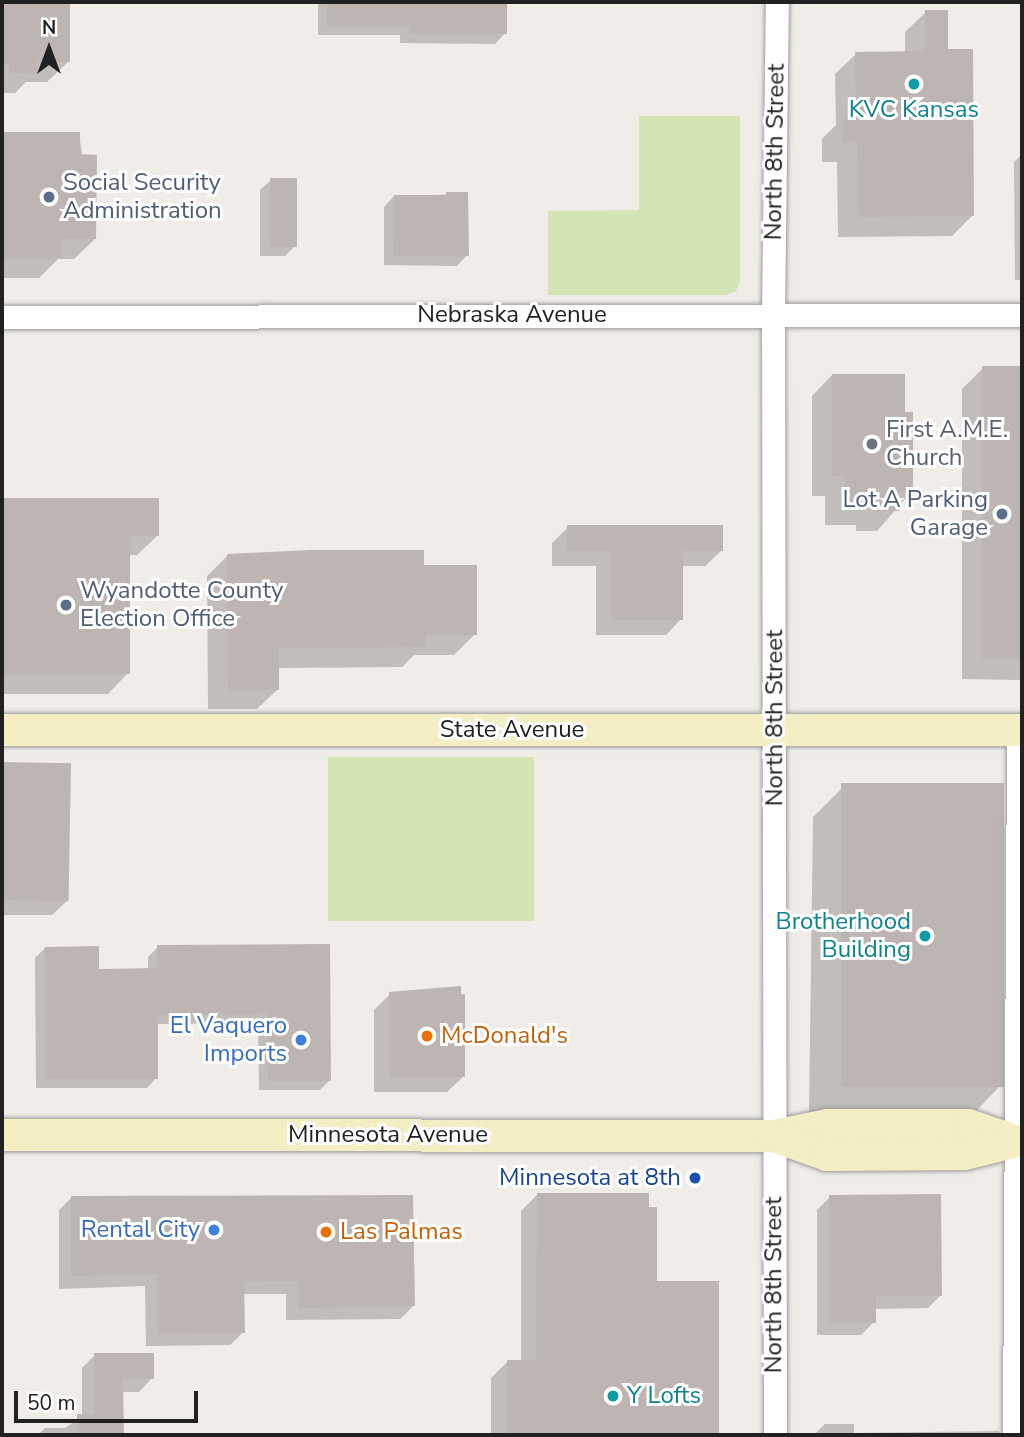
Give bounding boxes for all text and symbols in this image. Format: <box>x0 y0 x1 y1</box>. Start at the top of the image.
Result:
north arrow <box>14 14 84 84</box>
text: N <box>42 15 56 41</box>
street label: North 8th Street <box>759 63 791 241</box>
marker: KVC Kansas <box>906 76 922 92</box>
place label: KVC Kansas <box>849 96 979 124</box>
place label: Social Security Administration <box>63 169 222 225</box>
marker: Social Security Administration <box>41 189 57 205</box>
street label: Nebraska Avenue <box>417 301 607 329</box>
place label: First A.M.E. Church <box>886 416 1008 472</box>
marker: First A.M.E. Church <box>864 436 880 452</box>
place label: Lot A Parking Garage <box>842 486 988 542</box>
marker: Lot A Parking Garage <box>994 506 1010 522</box>
place label: Wyandotte County Election Office <box>80 577 283 633</box>
marker: Wyandotte County Election Office <box>58 597 74 613</box>
street label: North 8th Street <box>761 630 789 806</box>
street label: State Avenue <box>440 716 584 744</box>
place label: Brotherhood Building <box>775 908 911 964</box>
marker: Brotherhood Building <box>917 928 933 944</box>
place label: El Vaquero Imports <box>170 1012 287 1068</box>
place label: McDonald's <box>441 1022 568 1050</box>
marker: McDonald's <box>419 1028 435 1044</box>
marker: El Vaquero Imports <box>293 1032 309 1048</box>
street label: Minnesota Avenue <box>288 1121 488 1149</box>
place label: Minnesota at 8th <box>499 1164 681 1192</box>
marker: Minnesota at 8th <box>687 1170 703 1186</box>
street label: North 8th Street <box>760 1197 788 1373</box>
place label: Rental City <box>81 1216 200 1244</box>
place label: Las Palmas <box>340 1218 463 1246</box>
marker: Rental City <box>206 1222 222 1238</box>
marker: Las Palmas <box>318 1224 334 1240</box>
scale bar <box>18 1378 201 1422</box>
place label: Y Lofts <box>627 1382 701 1410</box>
marker: Y Lofts <box>605 1388 621 1404</box>
text: 50 m <box>27 1389 76 1417</box>

